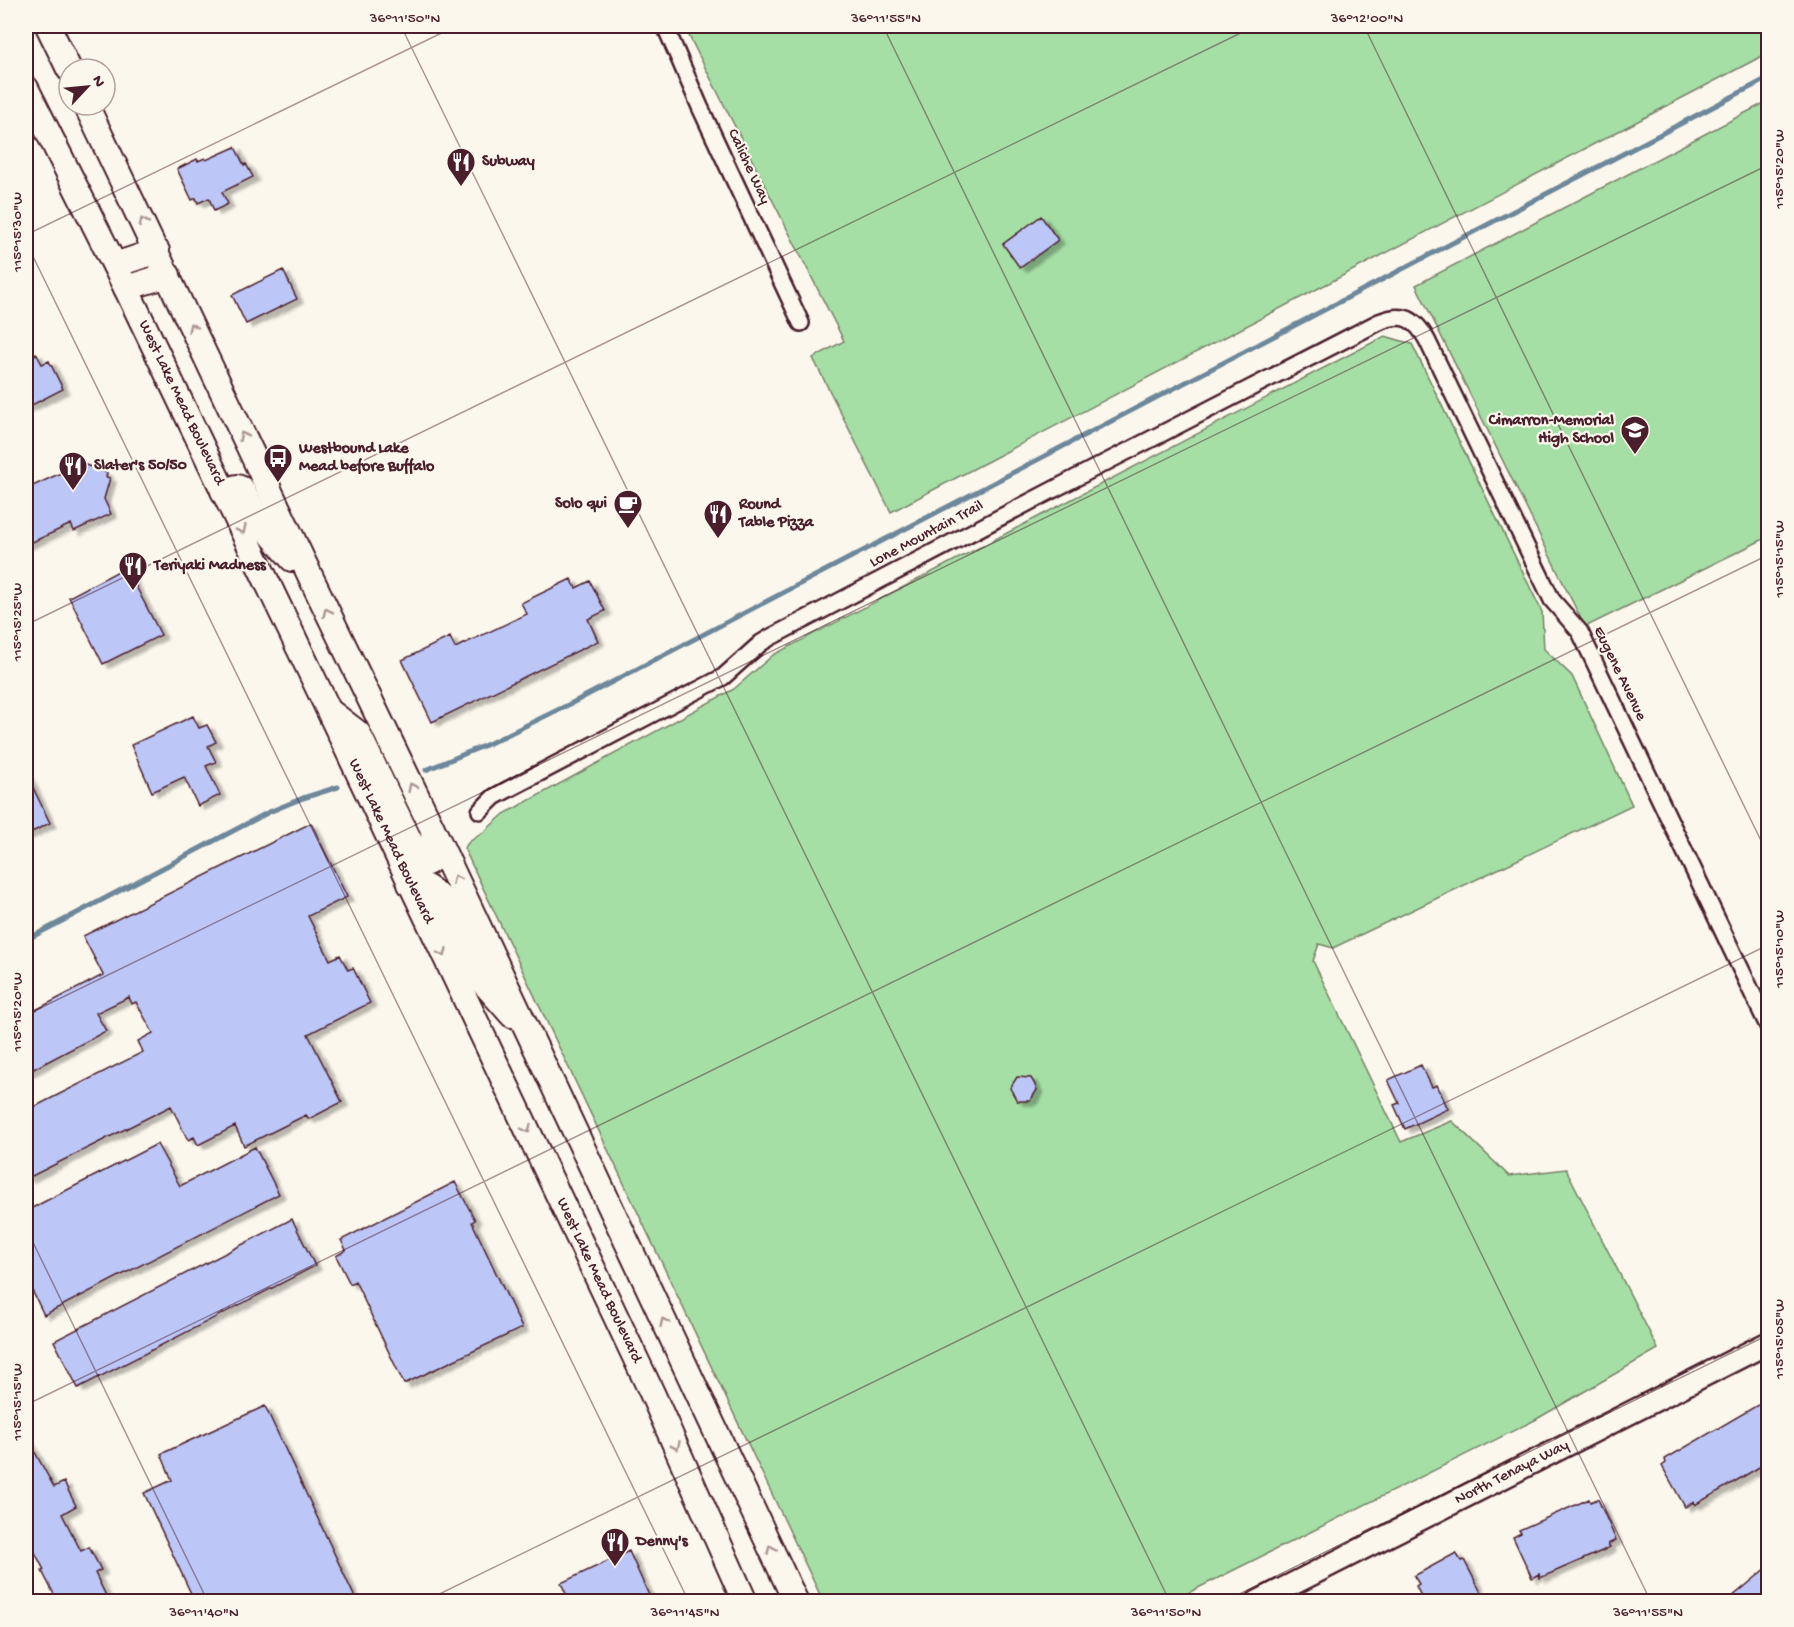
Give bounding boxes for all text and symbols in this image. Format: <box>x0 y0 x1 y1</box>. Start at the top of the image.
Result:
text: 36°11'50"N <box>369 10 440 28</box>
text: 36°11'55"N <box>850 10 921 28</box>
text: 36°12'00"N <box>1330 10 1403 28</box>
north arrow <box>57 57 117 117</box>
text: N <box>87 73 108 91</box>
street label: Caliche Way <box>722 126 774 208</box>
text: 115°15'20"W <box>1771 129 1789 210</box>
restaurant icon: Subway <box>445 146 477 188</box>
place label: Subway <box>482 153 535 172</box>
text: 115°15'30"W <box>9 192 27 273</box>
one-way arrow <box>138 218 150 229</box>
street label: West Lake Mead Boulevard <box>134 317 229 490</box>
one-way arrow <box>187 323 199 334</box>
place label: Cimarron-Memorial High School <box>1488 412 1614 449</box>
school or university icon: Cimarron-Memorial High School <box>1619 414 1651 456</box>
one-way arrow <box>239 431 250 442</box>
place label: Westbound Lake Mead before Buffalo <box>298 440 435 477</box>
bus stop icon: Westbound Lake Mead before Buffalo <box>262 442 294 484</box>
restaurant icon: Slater's 50/50 <box>57 450 89 492</box>
place label: Slater's 50/50 <box>94 457 187 476</box>
cafe icon: Solo qui <box>612 488 644 530</box>
place label: Solo qui <box>555 495 608 514</box>
place label: Round Table Pizza <box>737 496 814 533</box>
street label: Lone Mountain Trail <box>867 497 987 573</box>
restaurant icon: Round Table Pizza <box>702 498 734 540</box>
text: 115°15'15"W <box>1771 520 1789 599</box>
one-way arrow <box>235 524 247 535</box>
restaurant icon: Teriyaki Madness <box>117 550 149 592</box>
place label: Teriyaki Madness <box>152 557 267 576</box>
text: 115°15'25"W <box>9 582 27 662</box>
one-way arrow <box>323 607 335 618</box>
street label: Eugene Avenue <box>1588 624 1650 725</box>
street label: West Lake Mead Boulevard <box>344 756 439 928</box>
one-way arrow <box>408 783 420 794</box>
one-way arrow <box>452 875 464 886</box>
text: 115°15'10"W <box>1771 910 1789 989</box>
one-way arrow <box>436 946 448 957</box>
text: 115°15'20"W <box>9 972 27 1053</box>
one-way arrow <box>519 1122 531 1133</box>
street label: West Lake Mead Boulevard <box>552 1195 647 1368</box>
text: 115°15'05"W <box>1771 1299 1789 1380</box>
one-way arrow <box>659 1317 671 1328</box>
text: 115°15'15"W <box>9 1363 27 1442</box>
street label: North Tenaya Way <box>1452 1436 1572 1509</box>
one-way arrow <box>669 1440 681 1451</box>
restaurant icon: Denny's <box>599 1526 631 1568</box>
place label: Denny's <box>634 1533 689 1552</box>
one-way arrow <box>767 1544 779 1555</box>
text: 36°11'40"N <box>168 1604 239 1622</box>
text: 36°11'45"N <box>649 1604 720 1622</box>
text: 36°11'50"N <box>1130 1604 1201 1622</box>
text: 36°11'55"N <box>1612 1604 1683 1622</box>

